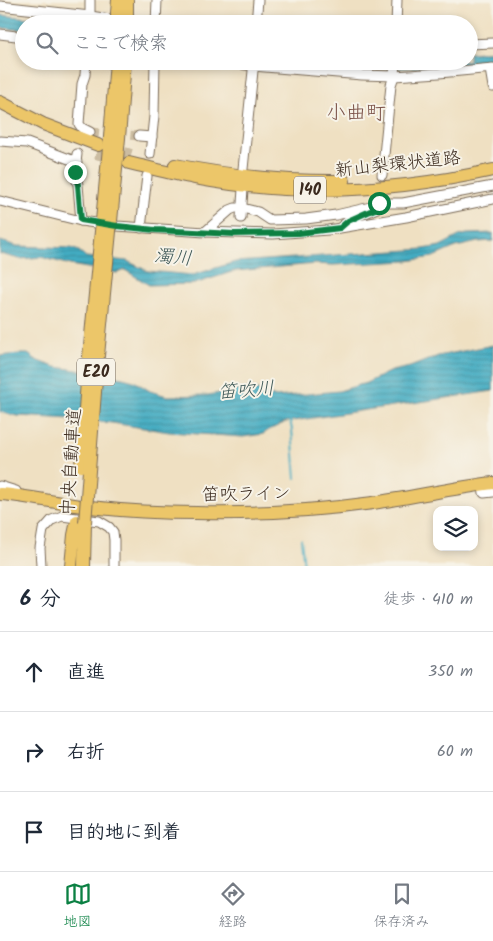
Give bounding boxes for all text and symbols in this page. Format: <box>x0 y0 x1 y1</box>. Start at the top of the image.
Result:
search box <box>15 15 478 70</box>
icon: search <box>33 29 61 57</box>
text: ここで検索 <box>73 29 168 59</box>
district label: 小曲町 <box>326 98 386 130</box>
street label: 新山梨環状道路 <box>334 144 462 186</box>
route end <box>64 161 87 184</box>
road number: 140 <box>294 176 326 204</box>
route start <box>368 192 391 215</box>
water label: 濁川 <box>153 241 193 275</box>
road number: E20 <box>77 358 115 386</box>
water label: 笛吹川 <box>217 374 275 408</box>
street label: 中央自動車道 <box>54 407 90 517</box>
street label: 笛吹ライン <box>201 480 291 510</box>
map controls <box>433 506 478 551</box>
button: layers <box>433 506 478 551</box>
text: 6 分 <box>20 583 60 616</box>
text: 徒歩 · 410 m <box>383 587 473 612</box>
icon: ahead <box>20 658 48 686</box>
text: 直進 <box>67 658 105 688</box>
text: 350 m <box>428 659 473 684</box>
icon: right <box>20 738 48 766</box>
text: 右折 <box>67 738 105 768</box>
text: 60 m <box>437 739 473 764</box>
icon: arrive <box>20 818 48 846</box>
text: 目的地に到着 <box>67 818 181 848</box>
tab: 地図 <box>64 880 92 933</box>
tab: 経路 <box>219 880 247 933</box>
tab: 保存済み <box>374 880 430 933</box>

